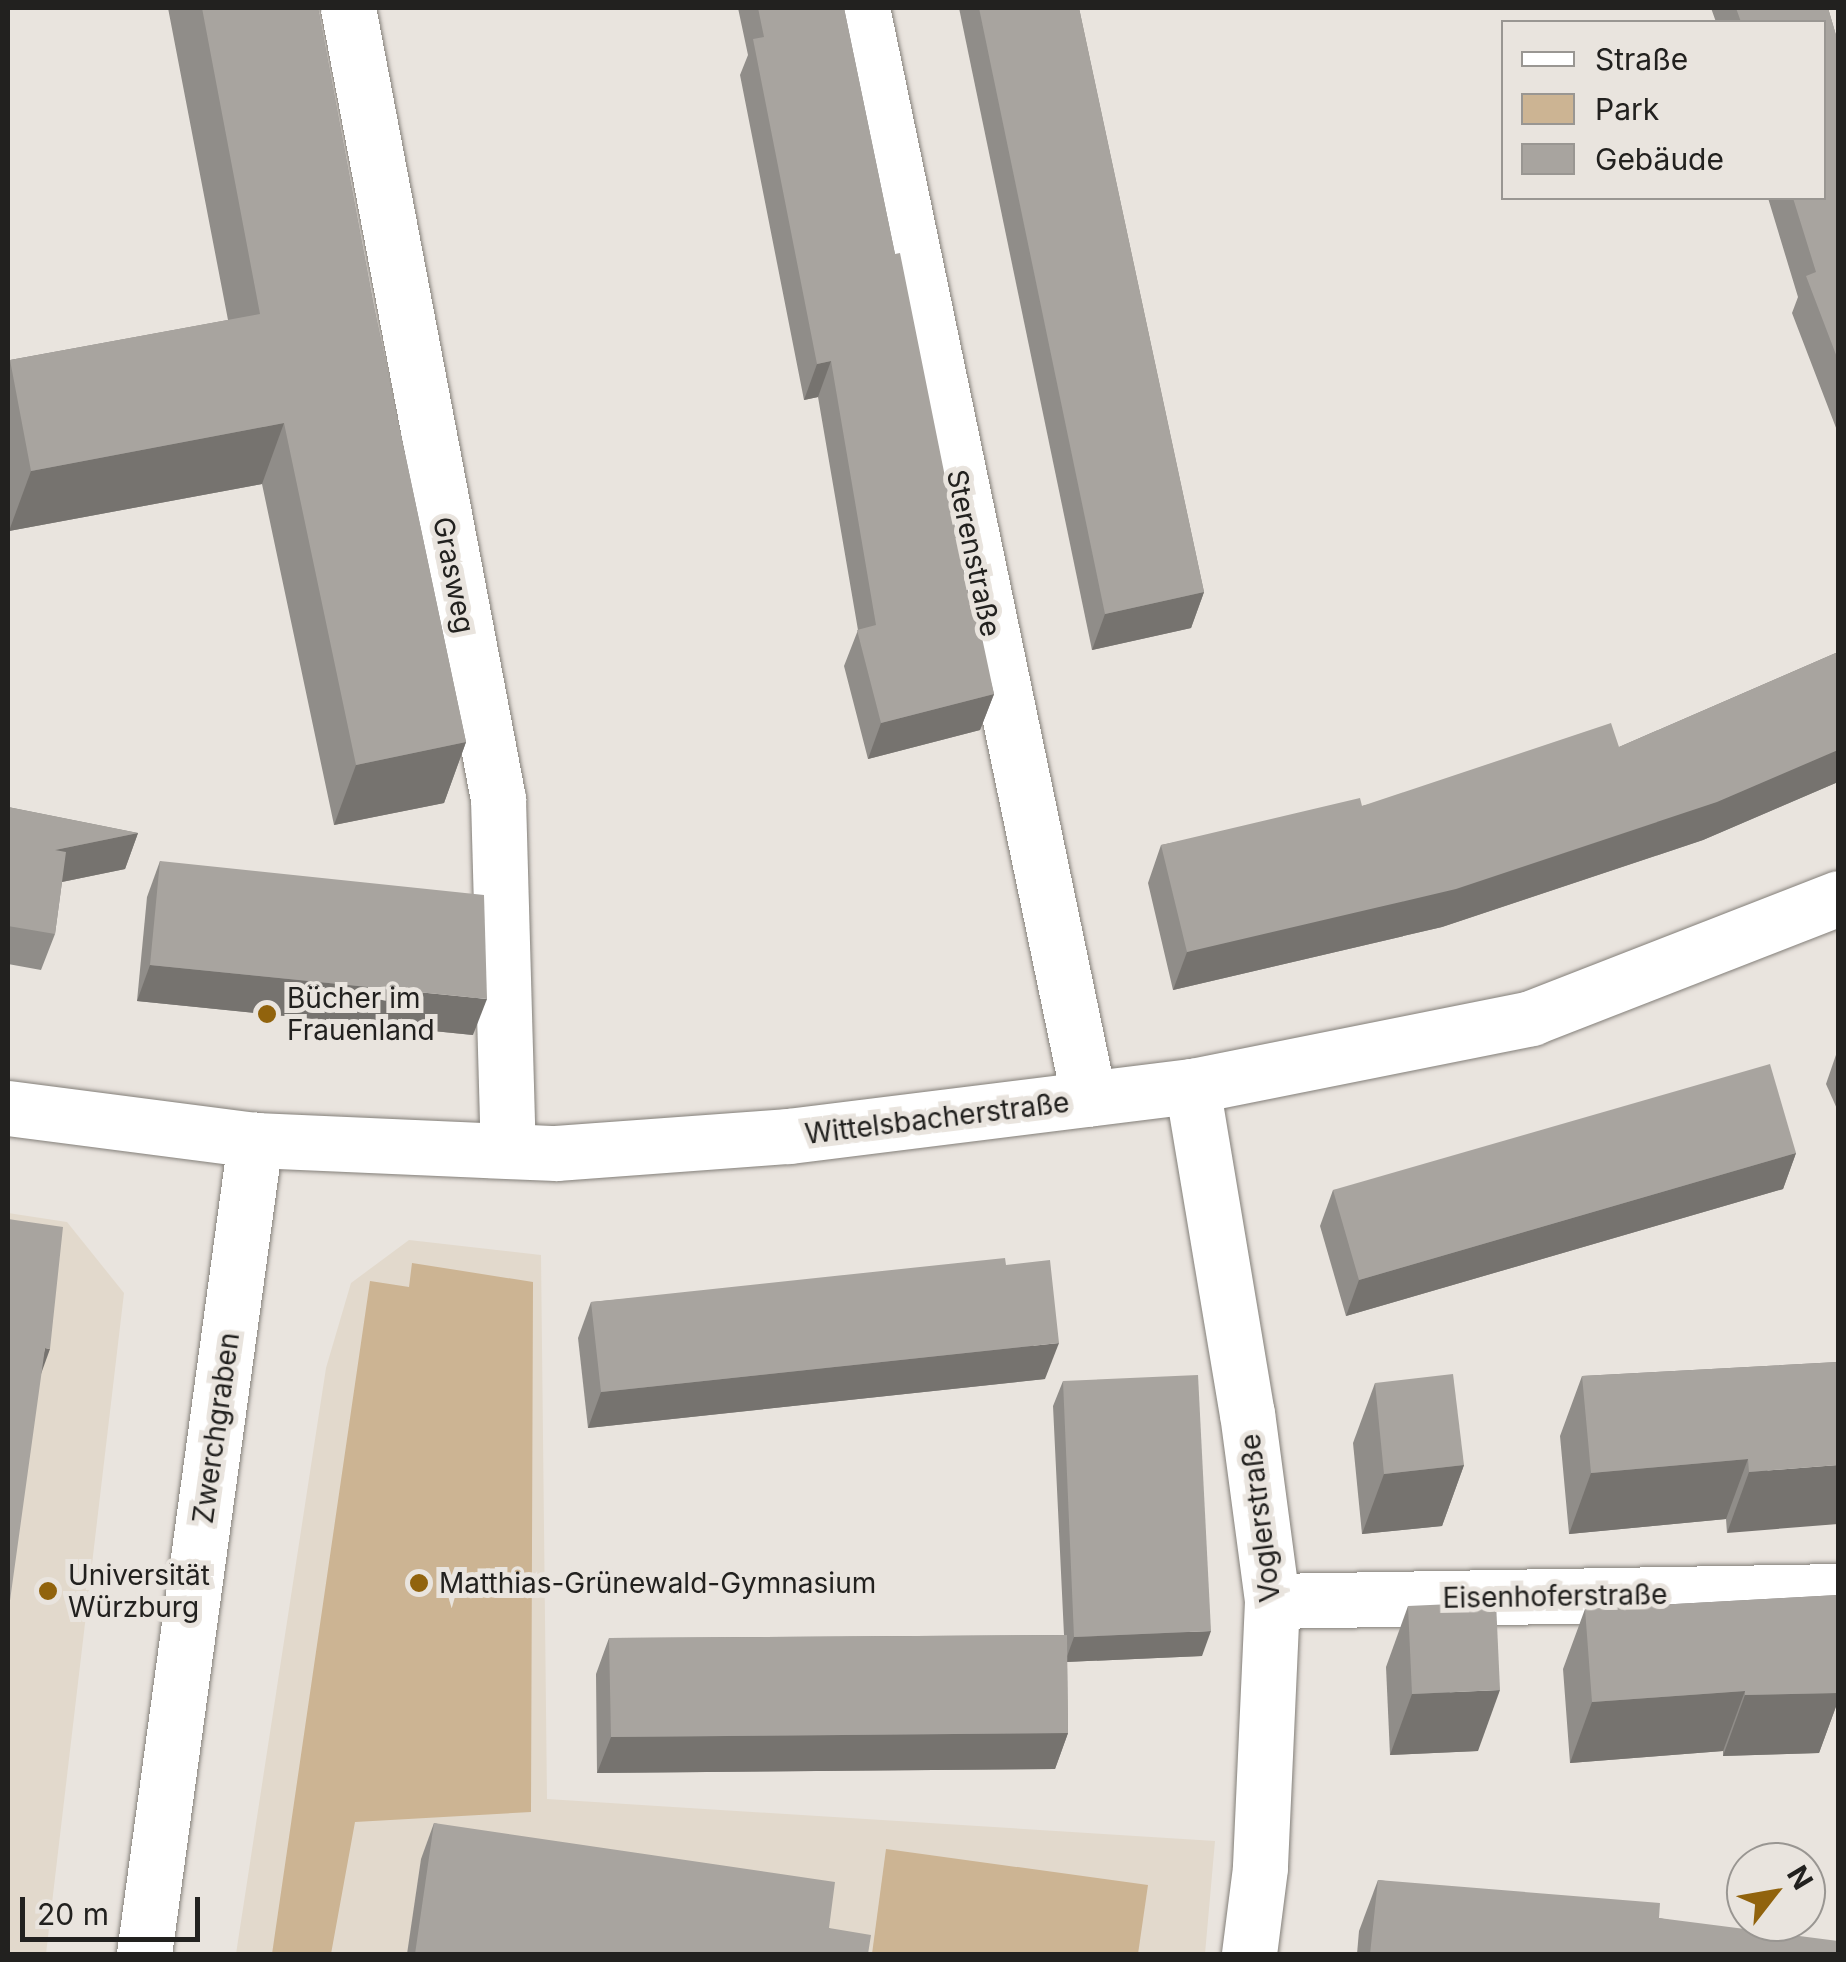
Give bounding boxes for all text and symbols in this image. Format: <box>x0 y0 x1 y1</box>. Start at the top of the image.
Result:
legend <box>1501 20 1826 200</box>
text: Straße <box>1595 41 1688 77</box>
text: Park <box>1595 91 1659 127</box>
text: Gebäude <box>1595 141 1724 177</box>
street label: Sterenstraße <box>940 466 1008 640</box>
street label: Grasweg <box>426 514 482 636</box>
place label: Bücher im Frauenland <box>287 981 435 1047</box>
marker: Bücher im Frauenland <box>256 1003 278 1025</box>
street label: Wittelsbacherstraße <box>803 1085 1071 1151</box>
street label: Zwerchgraben <box>186 1330 246 1526</box>
street label: Voglerstraße <box>1233 1432 1287 1604</box>
place label: Universität Würzburg <box>68 1558 210 1624</box>
place label: Matthias-Grünewald-Gymnasium <box>439 1566 876 1600</box>
marker: Matthias-Grünewald-Gymnasium <box>408 1572 430 1594</box>
street label: Eisenhoferstraße <box>1442 1577 1668 1615</box>
marker: Universität Würzburg <box>37 1580 59 1602</box>
north arrow <box>1726 1842 1826 1942</box>
text: N <box>1780 1860 1820 1895</box>
scale bar <box>25 1877 205 1939</box>
text: 20 m <box>37 1896 109 1932</box>

